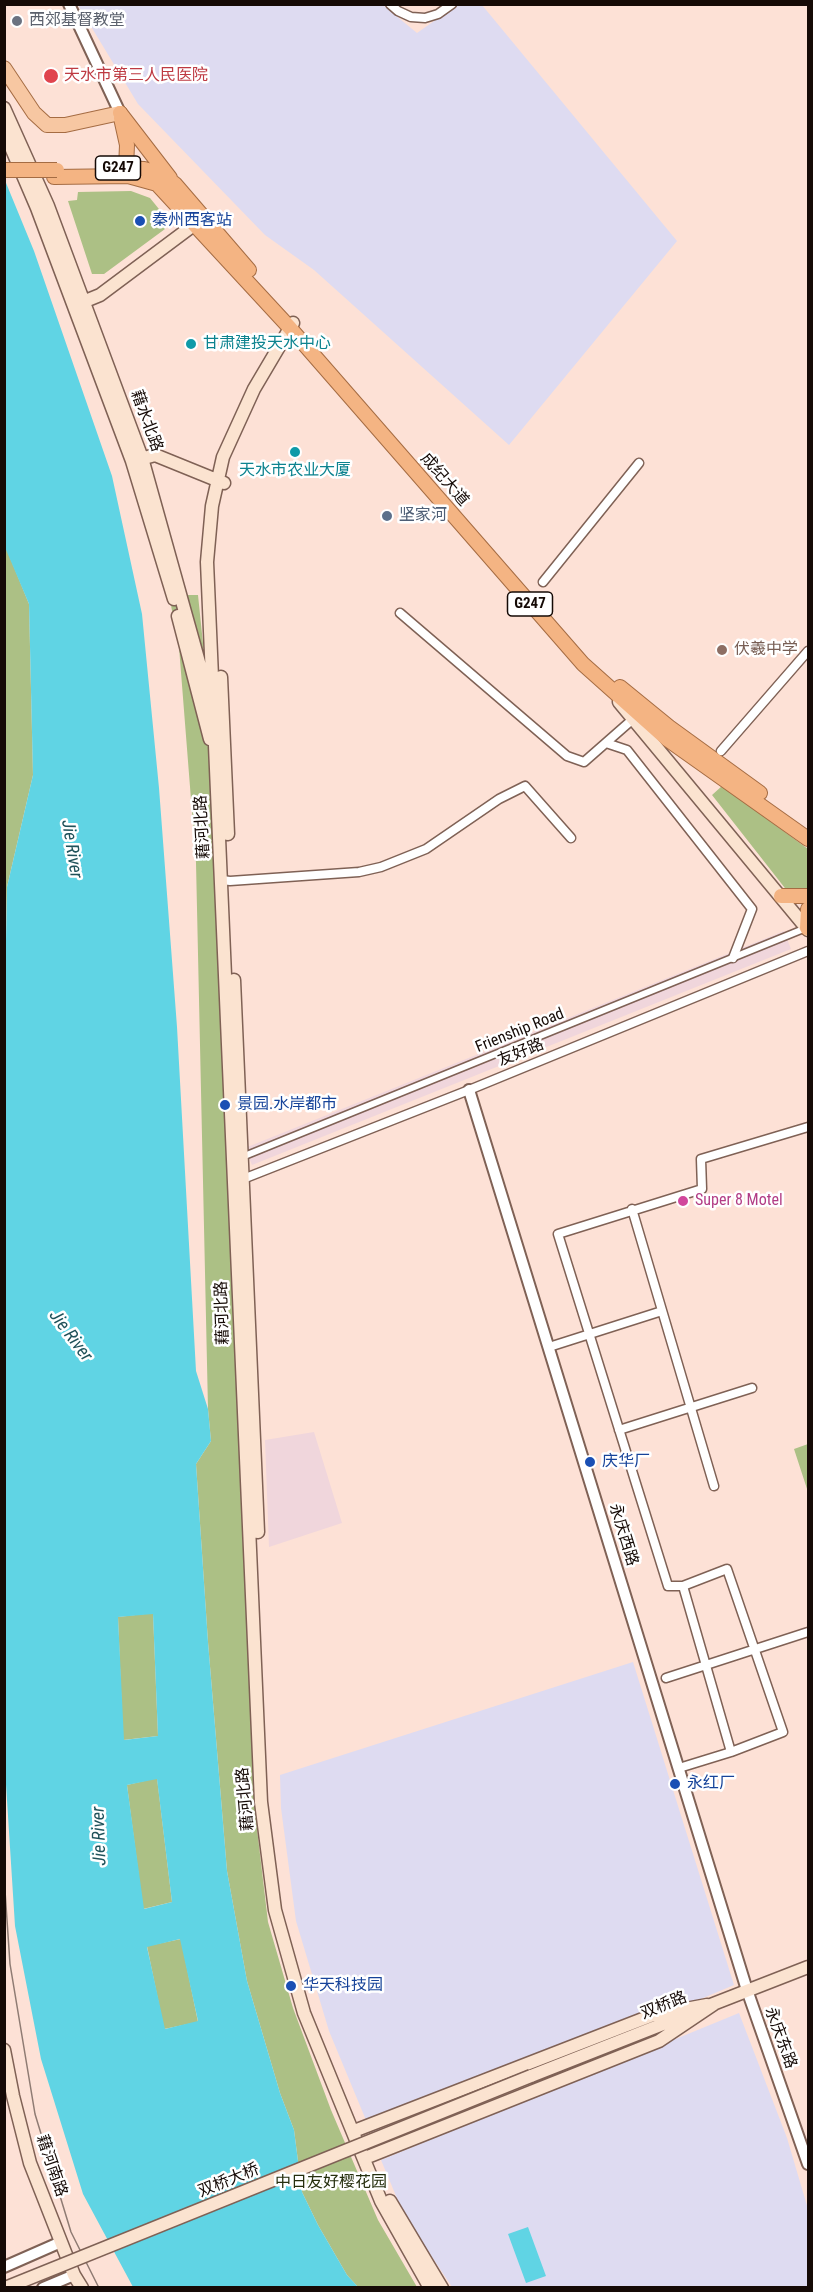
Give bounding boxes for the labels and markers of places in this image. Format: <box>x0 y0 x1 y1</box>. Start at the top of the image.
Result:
place label: 西郊基督教堂 <box>29 11 125 31</box>
marker: 西郊基督教堂 <box>10 14 24 28</box>
place label: 天水市第三人民医院 <box>64 66 208 86</box>
marker: 天水市第三人民医院 <box>42 67 60 85</box>
place label: 秦州西客站 <box>152 211 232 231</box>
marker: 秦州西客站 <box>133 214 147 228</box>
place label: 甘肃建投天水中心 <box>203 334 331 354</box>
marker: 甘肃建投天水中心 <box>184 337 198 351</box>
marker: 天水市农业大厦 <box>288 445 302 459</box>
place label: 天水市农业大厦 <box>239 461 351 481</box>
place label: 坚家河 <box>399 506 447 526</box>
marker: 坚家河 <box>380 509 394 523</box>
place label: 伏羲中学 <box>734 640 798 660</box>
marker: 伏羲中学 <box>715 643 729 657</box>
place label: 景园.水岸都市 <box>237 1095 337 1115</box>
marker: 景园.水岸都市 <box>218 1098 232 1112</box>
place label: Super 8 Motel <box>695 1191 783 1211</box>
marker: Super 8 Motel <box>676 1194 690 1208</box>
place label: 庆华厂 <box>602 1452 650 1472</box>
marker: 庆华厂 <box>583 1455 597 1469</box>
place label: 永红厂 <box>687 1774 735 1794</box>
marker: 永红厂 <box>668 1777 682 1791</box>
place label: 华天科技园 <box>303 1976 383 1996</box>
marker: 华天科技园 <box>284 1979 298 1993</box>

